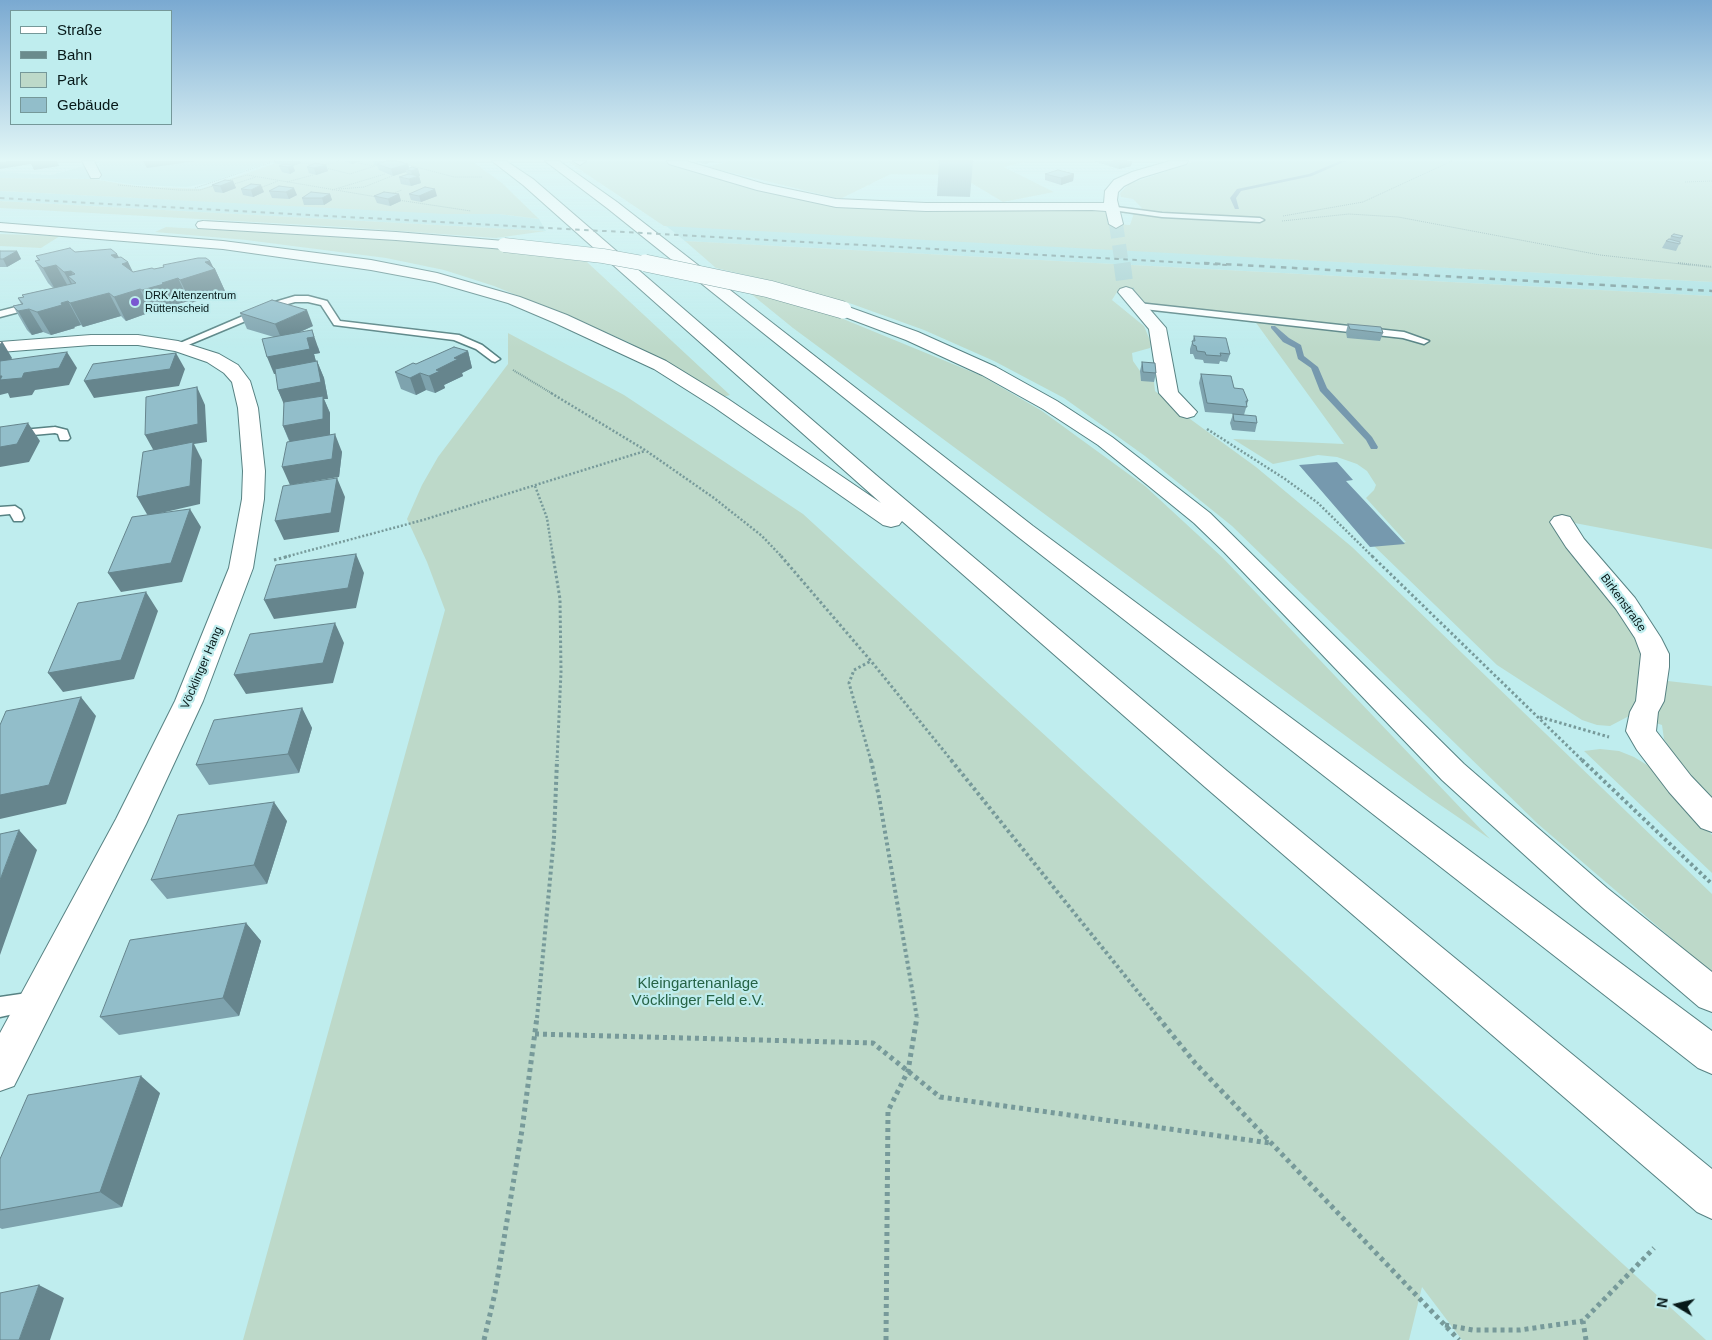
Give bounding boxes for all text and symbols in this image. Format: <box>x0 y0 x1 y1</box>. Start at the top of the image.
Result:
legend <box>10 10 172 125</box>
text: Straße <box>57 21 102 38</box>
text: Bahn <box>57 46 92 63</box>
text: Park <box>57 71 88 88</box>
text: Gebäude <box>57 96 119 113</box>
place label: DRK Altenzentrum Rüttenscheid <box>145 289 236 315</box>
marker: DRK Altenzentrum Rüttenscheid <box>129 296 141 308</box>
street label: Birkenstraße <box>1597 571 1649 635</box>
street label: Vöcklinger Hang <box>178 625 226 711</box>
park label: Kleingartenanlage Vöcklinger Feld e.V. <box>632 975 764 1010</box>
north arrow <box>1652 1280 1702 1330</box>
text: N <box>1653 1296 1671 1309</box>

